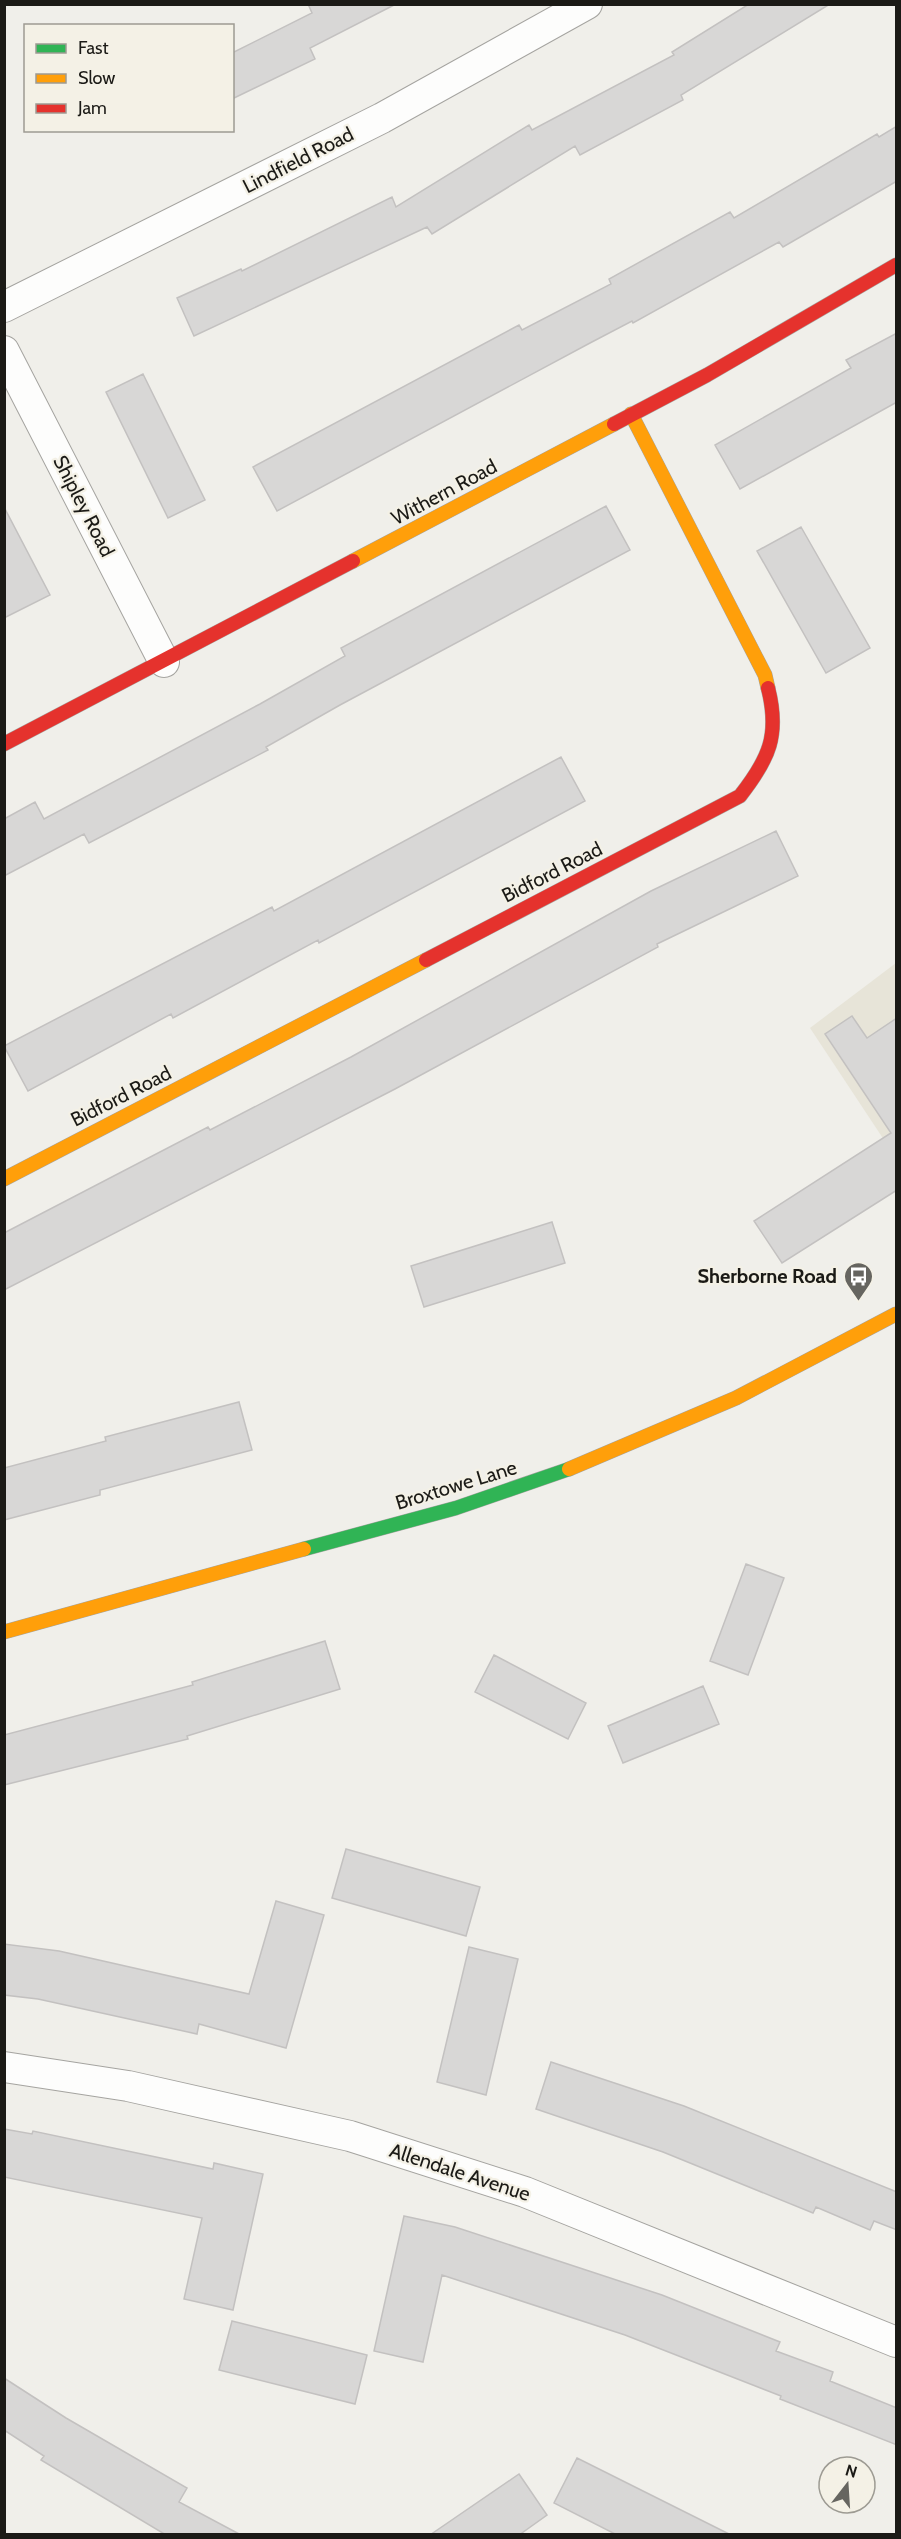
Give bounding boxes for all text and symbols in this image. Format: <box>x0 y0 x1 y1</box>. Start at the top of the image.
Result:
legend <box>24 24 234 132</box>
text: Fast <box>78 37 109 59</box>
text: Slow <box>78 67 115 89</box>
text: Jam <box>77 97 107 119</box>
street label: Lindfield Road <box>239 122 357 198</box>
street label: Shipley Road <box>48 451 120 561</box>
street label: Withern Road <box>387 454 501 530</box>
street label: Bidford Road <box>498 836 606 908</box>
street label: Bidford Road <box>67 1060 175 1132</box>
bus stop icon: Sherborne Road <box>842 1260 874 1302</box>
place label: Sherborne Road <box>697 1264 837 1288</box>
street label: Broxtowe Lane <box>392 1455 520 1515</box>
street label: Allendale Avenue <box>387 2138 533 2206</box>
north arrow <box>817 2455 877 2515</box>
text: N <box>843 2460 859 2482</box>

